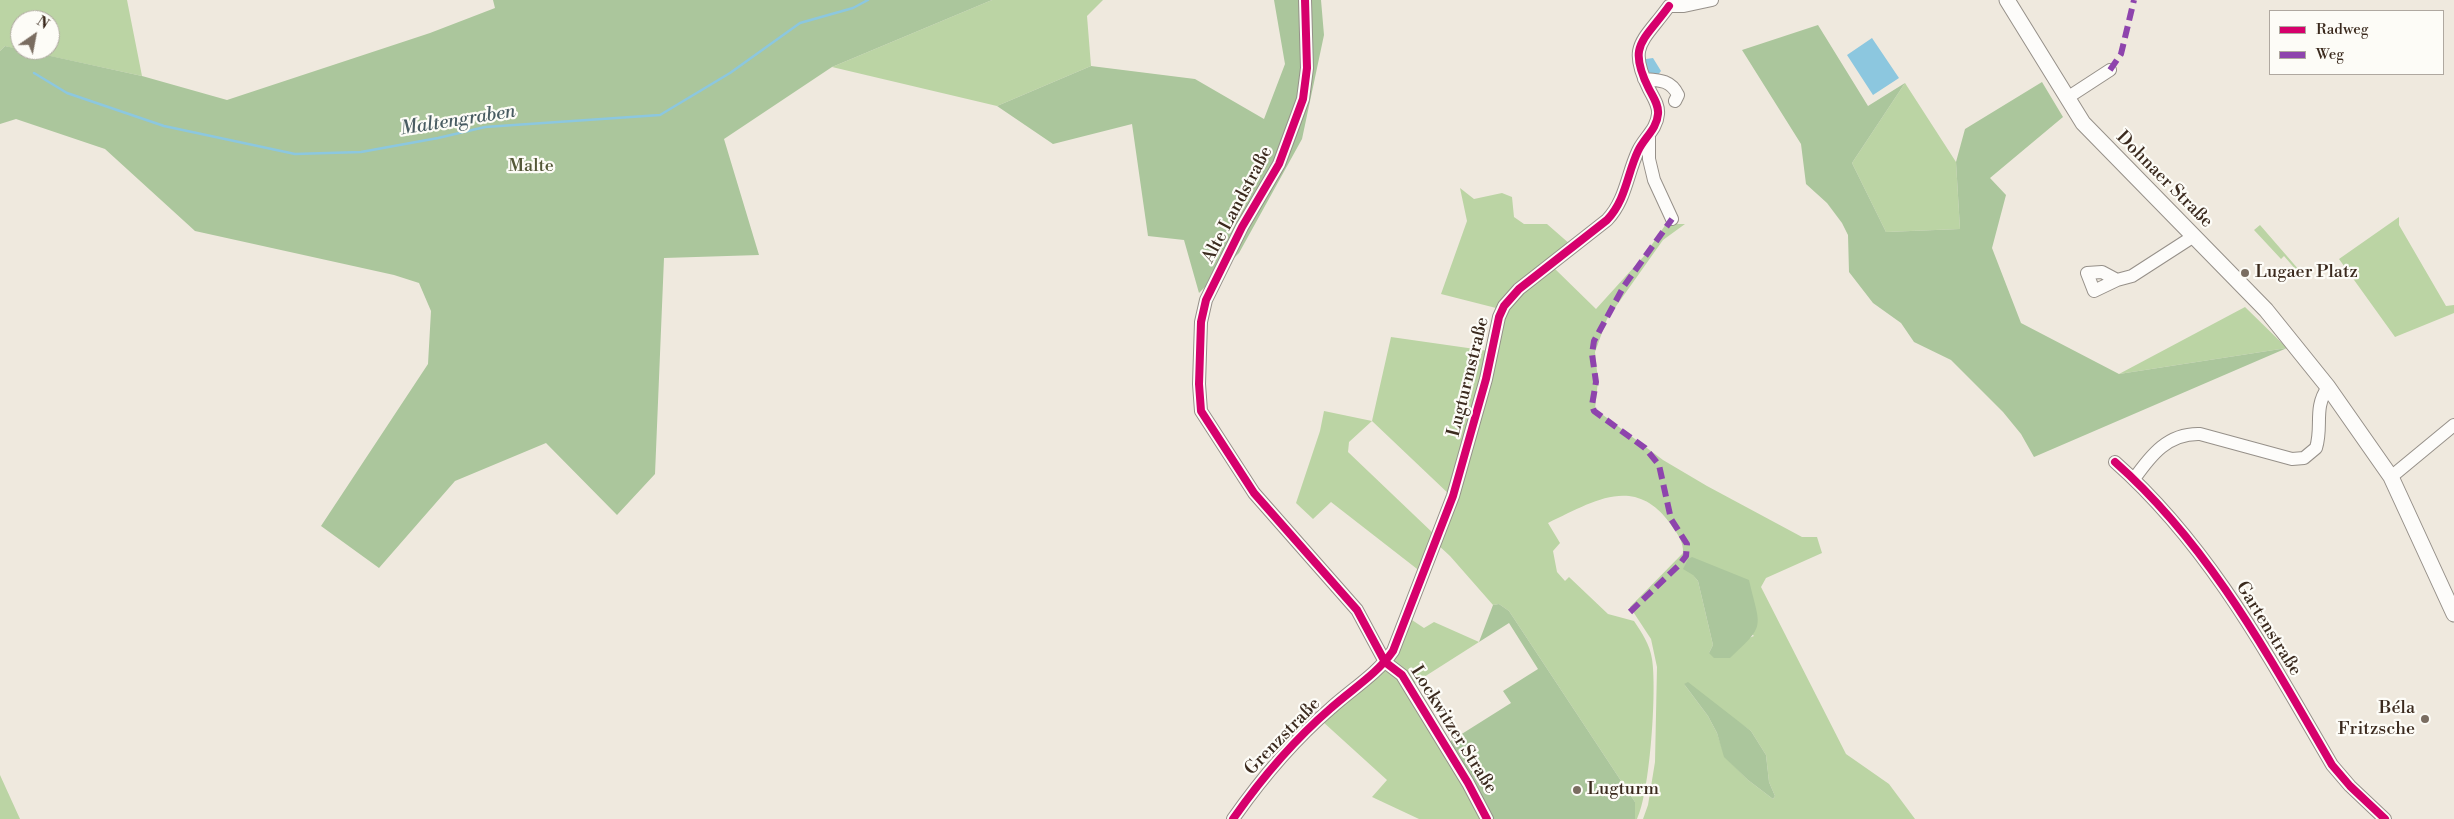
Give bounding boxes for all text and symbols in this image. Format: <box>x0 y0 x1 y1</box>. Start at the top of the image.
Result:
north arrow <box>10 10 60 60</box>
legend <box>2269 10 2444 75</box>
text: N <box>33 13 52 34</box>
text: Radweg <box>2316 20 2369 39</box>
text: Weg <box>2316 45 2344 64</box>
water label: Maltengraben <box>399 101 517 141</box>
street label: Dohnaer Straße <box>2111 127 2217 233</box>
street label: Alte Landstraße <box>1198 143 1278 267</box>
park label: Malte <box>508 156 554 178</box>
place label: Lugaer Platz <box>2255 262 2358 284</box>
marker: Lugaer Platz <box>2239 267 2251 279</box>
street label: Lugturmstraße <box>1444 315 1494 439</box>
street label: Gartenstraße <box>2230 578 2306 680</box>
street label: Lockwitzer Straße <box>1405 662 1501 798</box>
street label: Grenzstraße <box>1241 694 1325 780</box>
place label: Béla Fritzsche <box>2338 698 2415 741</box>
marker: Béla Fritzsche <box>2419 713 2431 725</box>
place label: Lugturm <box>1587 779 1659 801</box>
marker: Lugturm <box>1571 784 1583 796</box>

